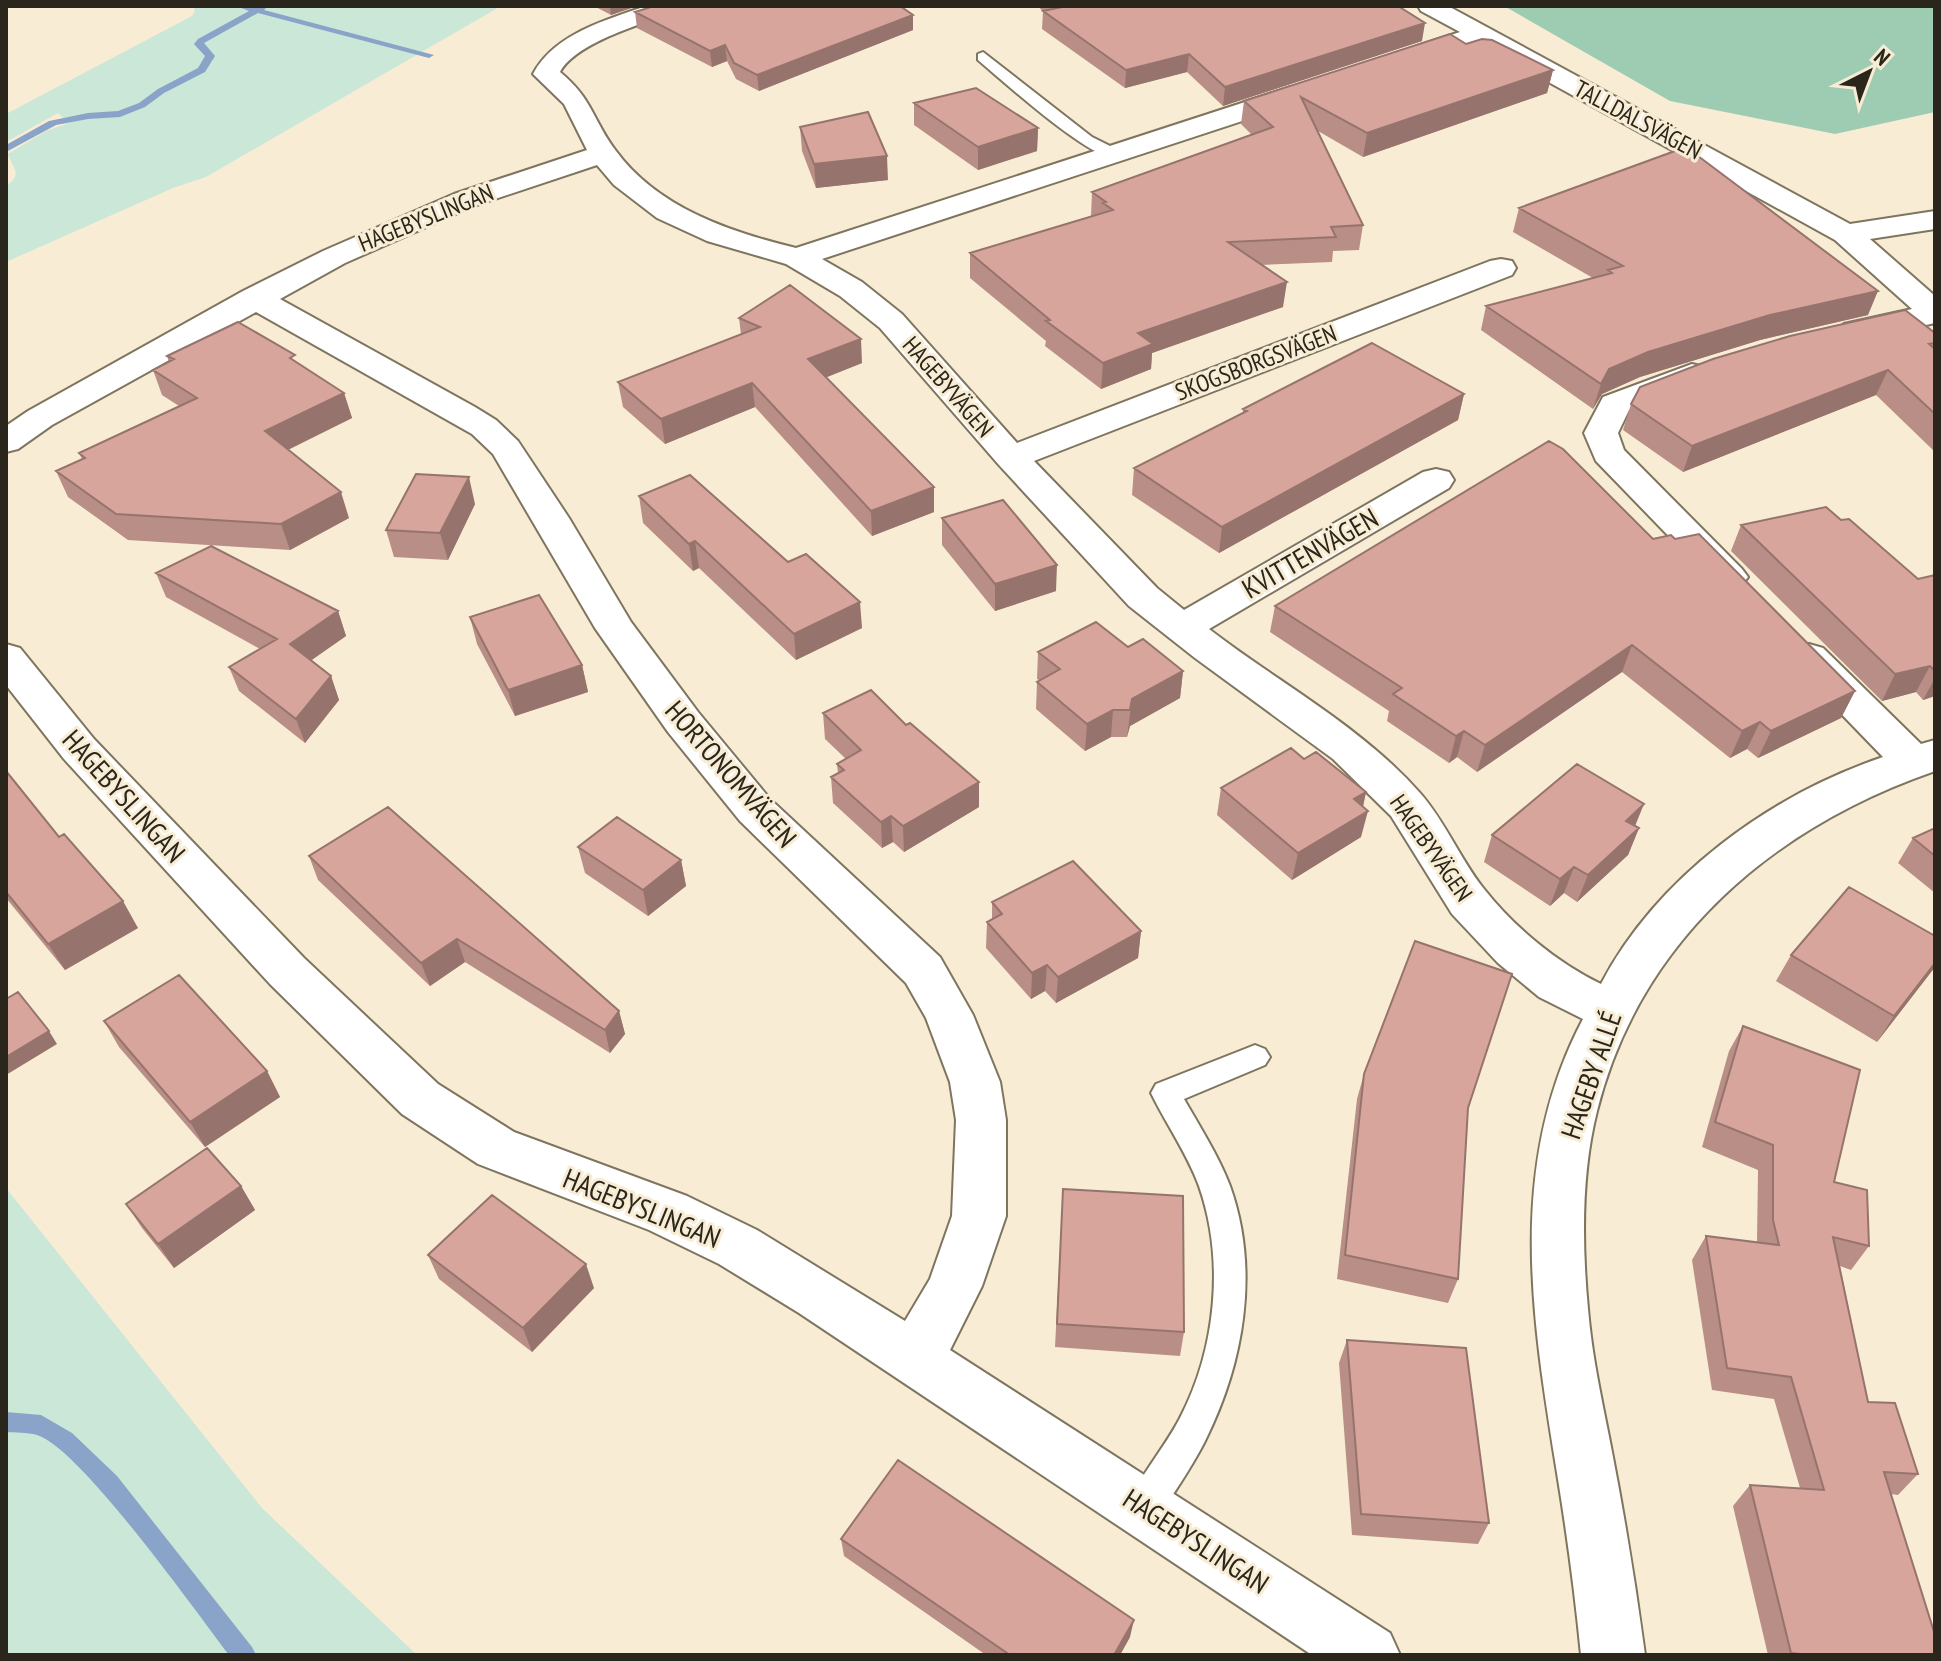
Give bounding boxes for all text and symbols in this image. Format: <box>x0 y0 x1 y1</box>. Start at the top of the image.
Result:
north arrow <box>1829 32 1909 112</box>
text: N <box>1869 43 1896 72</box>
street label: TALLDALSVÄGEN <box>1569 73 1707 166</box>
street label: HAGEBYSLINGAN <box>354 176 498 259</box>
street label: SKOGSBORGSVÄGEN <box>1171 318 1341 408</box>
street label: HAGEBYVÄGEN <box>896 330 1001 444</box>
street label: KVITTENVÄGEN <box>1235 499 1384 606</box>
street label: HORTONOMVÄGEN <box>657 692 805 855</box>
street label: HAGEBYSLINGAN <box>55 721 194 870</box>
street label: HAGEBYVÄGEN <box>1383 788 1480 907</box>
street label: HAGEBY ALLÉ <box>1551 1006 1630 1144</box>
street label: HAGEBYSLINGAN <box>558 1159 726 1256</box>
street label: HAGEBYSLINGAN <box>1116 1480 1276 1601</box>

